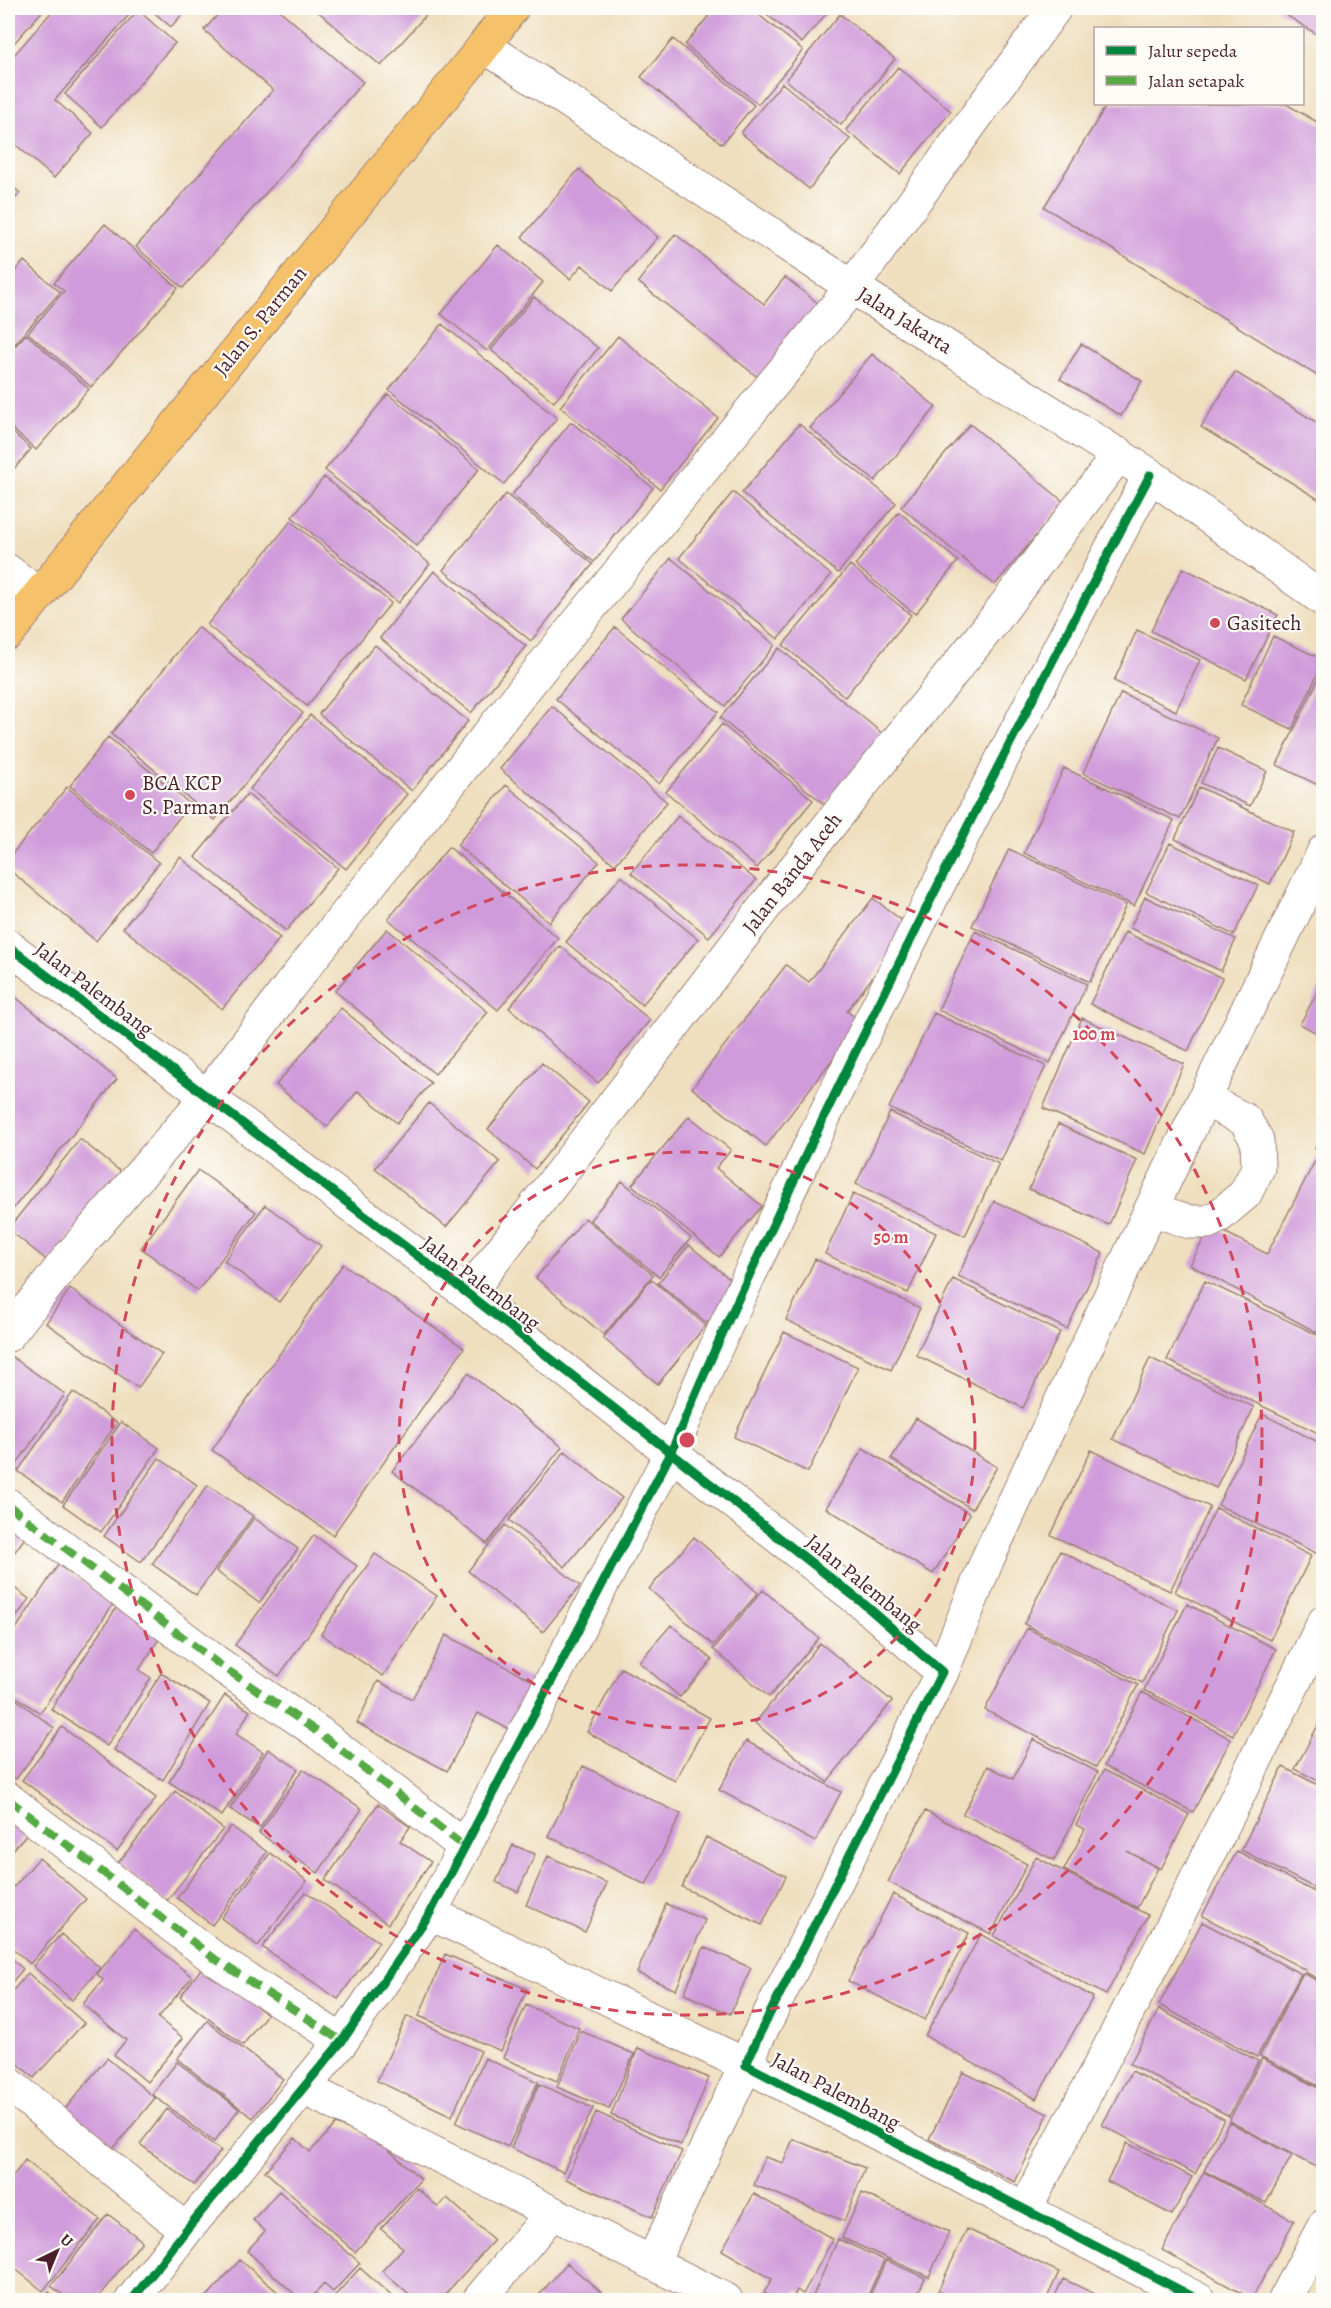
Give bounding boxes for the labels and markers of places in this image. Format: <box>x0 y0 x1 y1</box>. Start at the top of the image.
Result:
place label: Gasitech <box>1227 609 1301 637</box>
marker: Gasitech <box>1208 616 1222 630</box>
place label: BCA KCP S. Parman <box>142 769 230 821</box>
marker: BCA KCP S. Parman <box>123 788 137 802</box>
centre of rings <box>677 1430 697 1450</box>

